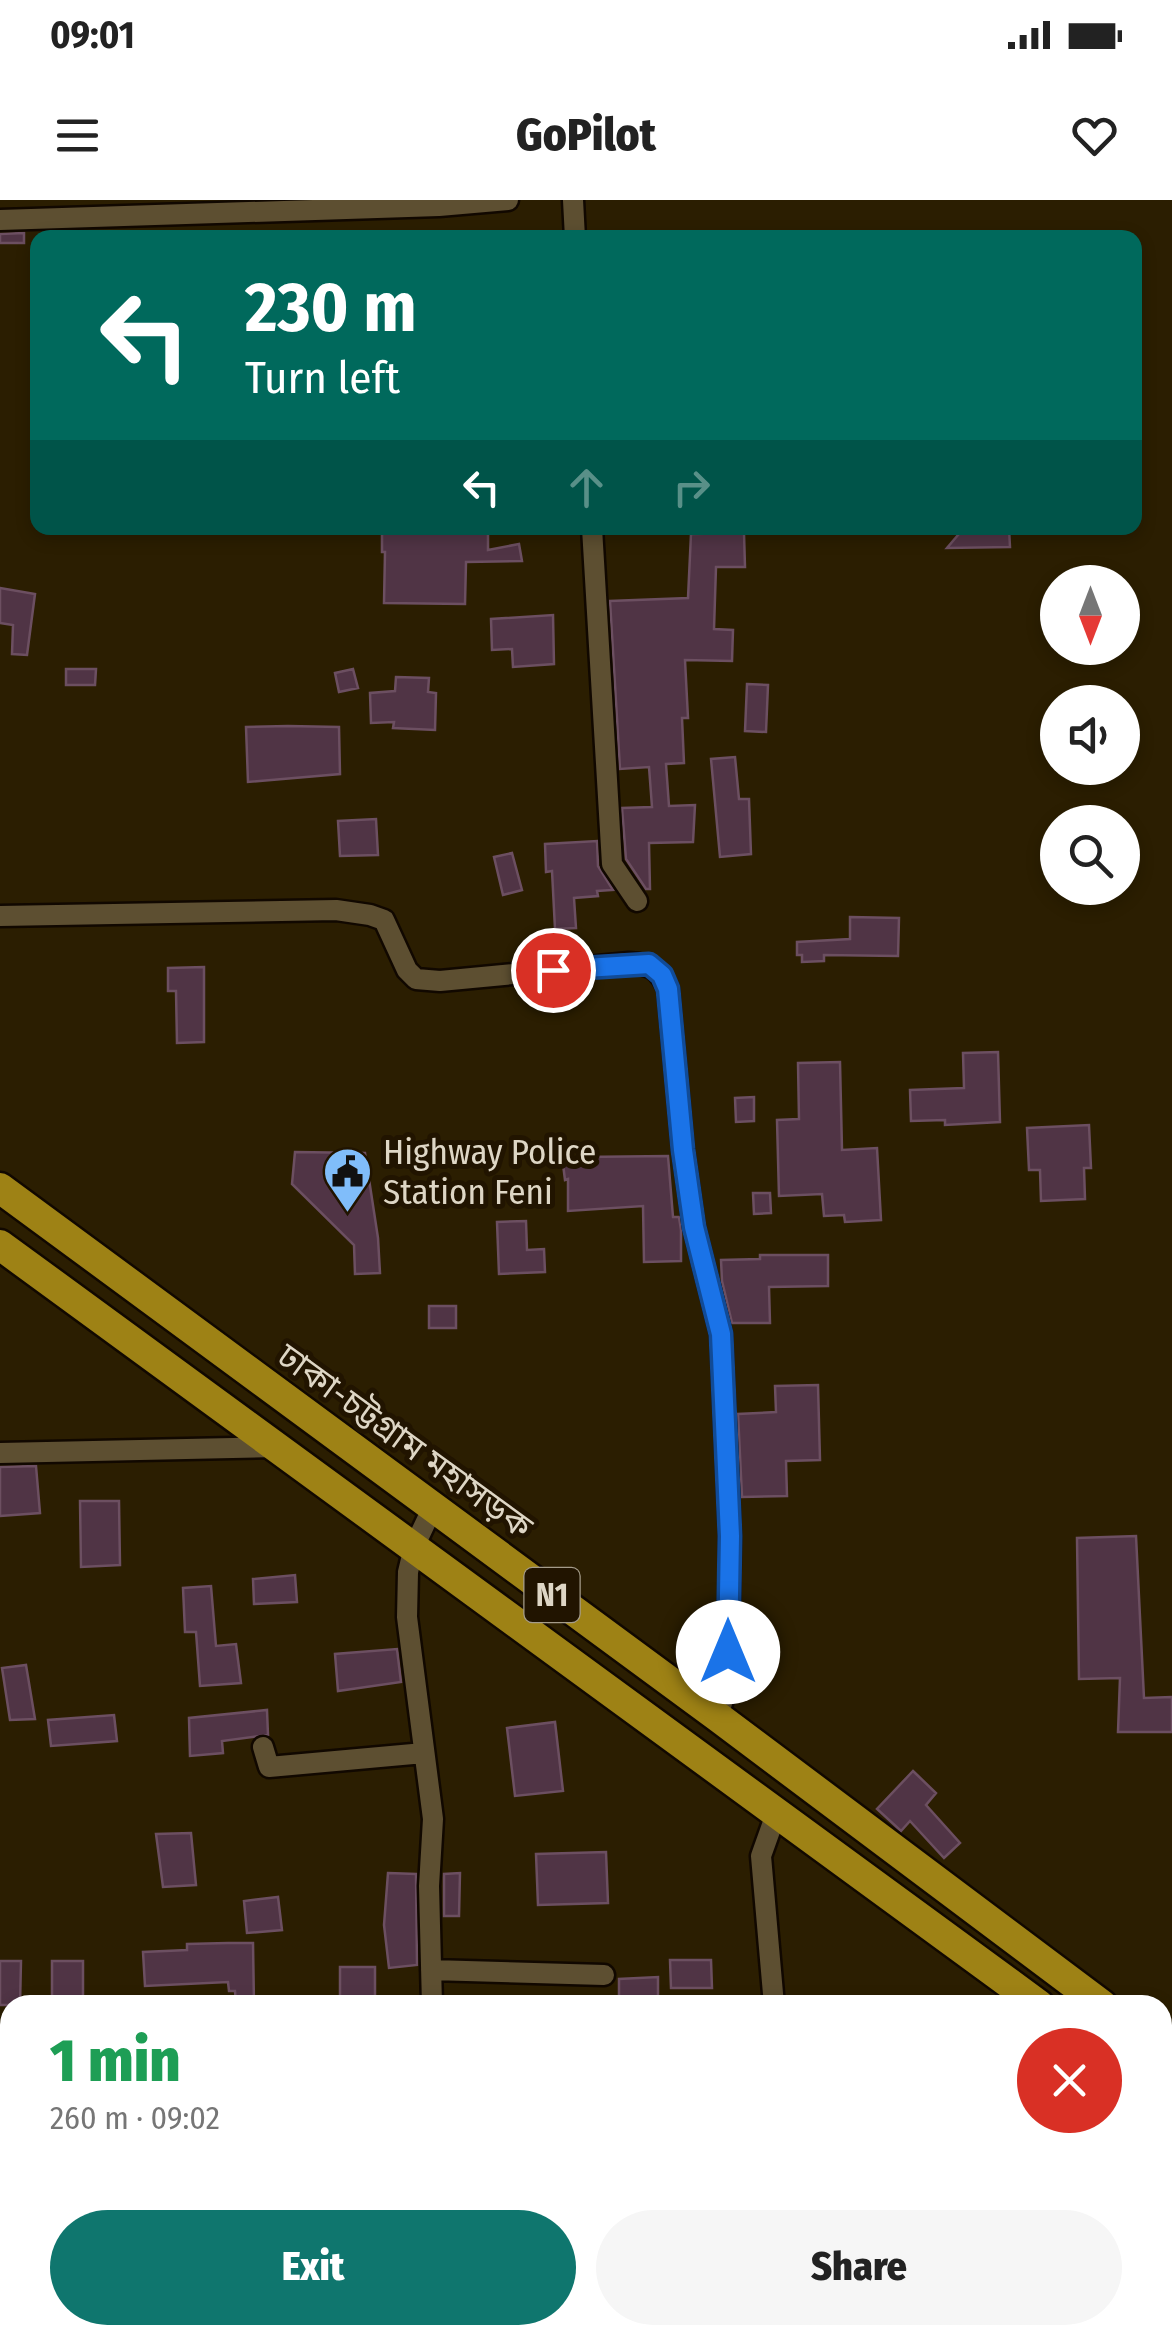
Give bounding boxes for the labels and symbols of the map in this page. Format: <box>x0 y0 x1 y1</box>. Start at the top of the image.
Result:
north arrow <box>1040 565 1140 665</box>
pin <box>511 928 596 1013</box>
place label: Highway Police Station Feni <box>383 1131 596 1213</box>
public building icon: Highway Police Station Feni <box>322 1146 374 1214</box>
street label: ঢাকা-চট্টগ্রাম মহাসড়ক <box>268 1334 541 1548</box>
road number: N1 <box>524 1568 580 1622</box>
position arrow <box>676 1600 780 1704</box>

